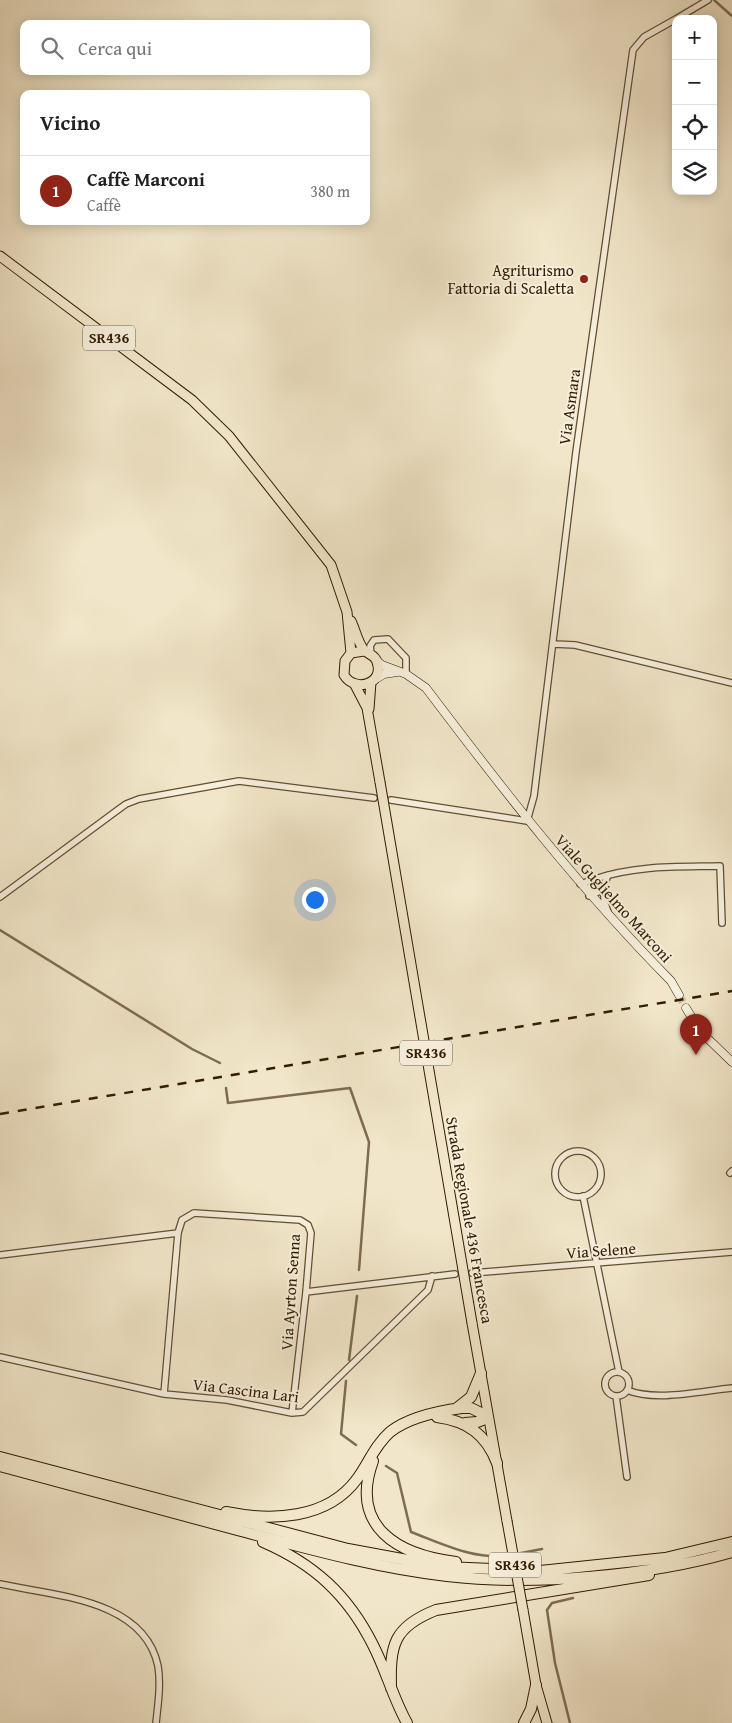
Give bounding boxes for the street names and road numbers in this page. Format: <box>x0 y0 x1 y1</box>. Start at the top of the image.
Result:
road number: SR436 <box>83 326 135 350</box>
street label: Via Asmara <box>552 367 586 447</box>
street label: Viale Guglielmo Marconi <box>550 828 679 968</box>
road number: SR436 <box>400 1040 452 1066</box>
street label: Strada Regionale 436 Francesca <box>440 1115 500 1326</box>
street label: Via Ayrton Senna <box>274 1233 306 1351</box>
street label: Via Selene <box>565 1236 637 1264</box>
street label: Via Cascina Lari <box>192 1372 301 1408</box>
road number: SR436 <box>489 1552 541 1578</box>

